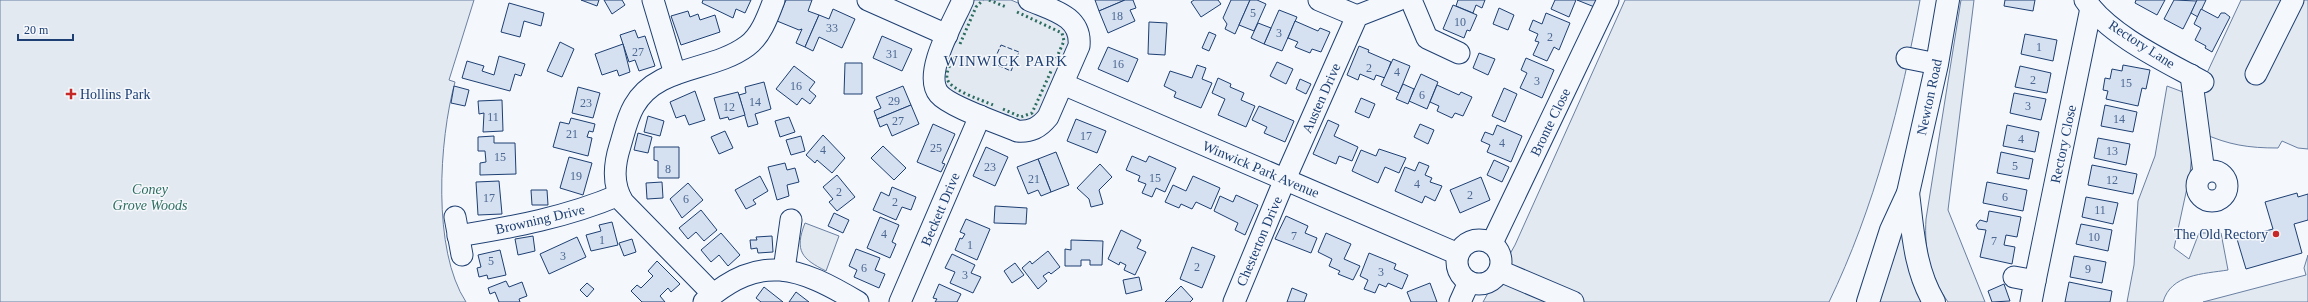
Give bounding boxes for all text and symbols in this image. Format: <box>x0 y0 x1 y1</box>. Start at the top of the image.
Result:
house number: 5 <box>1250 6 1256 20</box>
house number: 18 <box>1111 9 1123 23</box>
house number: 10 <box>1454 15 1466 29</box>
scale bar <box>18 16 73 42</box>
street label: Rectory Lane <box>2106 17 2178 71</box>
house number: 33 <box>826 21 838 35</box>
text: 20 m <box>24 23 49 37</box>
house number: 3 <box>1276 26 1282 40</box>
house number: 2 <box>1547 30 1553 44</box>
house number: 1 <box>2036 40 2042 54</box>
house number: 27 <box>632 45 644 59</box>
house number: 31 <box>886 47 898 61</box>
district label: WINWICK PARK <box>944 53 1068 69</box>
house number: 16 <box>1112 57 1124 71</box>
street label: Newton Road <box>1914 58 1945 137</box>
street label: Austen Drive <box>1299 61 1344 136</box>
house number: 2 <box>1366 61 1372 75</box>
house number: 4 <box>1394 65 1400 79</box>
house number: 2 <box>2030 73 2036 87</box>
house number: 3 <box>1534 74 1540 88</box>
house number: 15 <box>2120 76 2132 90</box>
house number: 16 <box>790 79 802 93</box>
street label: Bronte Close <box>1528 86 1573 159</box>
place label: Hollins Park <box>80 87 150 102</box>
marker: Hollins Park <box>65 88 77 100</box>
house number: 6 <box>1419 88 1425 102</box>
house number: 29 <box>888 94 900 108</box>
house number: 14 <box>749 95 761 109</box>
house number: 23 <box>580 96 592 110</box>
house number: 3 <box>2025 99 2031 113</box>
house number: 12 <box>723 100 735 114</box>
street label: Rectory Close <box>2048 104 2079 185</box>
house number: 11 <box>487 110 499 124</box>
house number: 14 <box>2113 112 2125 126</box>
house number: 27 <box>892 114 904 128</box>
house number: 21 <box>566 127 578 141</box>
house number: 17 <box>1080 129 1092 143</box>
house number: 4 <box>2018 132 2024 146</box>
house number: 4 <box>1499 136 1505 150</box>
street label: Winwick Park Avenue <box>1200 138 1321 201</box>
house number: 25 <box>930 141 942 155</box>
house number: 4 <box>820 143 826 157</box>
house number: 13 <box>2106 144 2118 158</box>
house number: 15 <box>494 150 506 164</box>
house number: 5 <box>2012 159 2018 173</box>
house number: 23 <box>984 160 996 174</box>
house number: 8 <box>665 162 671 176</box>
house number: 19 <box>570 169 582 183</box>
street label: Beckett Drive <box>918 170 963 248</box>
house number: 15 <box>1149 171 1161 185</box>
house number: 21 <box>1028 172 1040 186</box>
house number: 12 <box>2106 173 2118 187</box>
house number: 4 <box>1414 177 1420 191</box>
park label: Coney Grove Woods <box>113 182 188 213</box>
house number: 2 <box>836 185 842 199</box>
house number: 2 <box>1467 188 1473 202</box>
house number: 6 <box>2002 190 2008 204</box>
house number: 17 <box>483 191 495 205</box>
house number: 6 <box>683 192 689 206</box>
street label: Chesterton Drive <box>1234 194 1285 288</box>
house number: 2 <box>892 195 898 209</box>
street label: Browning Drive <box>494 202 586 237</box>
house number: 11 <box>2094 203 2106 217</box>
house number: 4 <box>881 227 887 241</box>
place label: The Old Rectory <box>2174 227 2268 242</box>
house number: 7 <box>1291 229 1297 243</box>
marker: The Old Rectory <box>2271 229 2281 239</box>
house number: 10 <box>2088 230 2100 244</box>
house number: 1 <box>599 233 605 247</box>
house number: 7 <box>1991 234 1997 248</box>
house number: 1 <box>967 238 973 252</box>
house number: 3 <box>560 249 566 263</box>
house number: 5 <box>488 254 494 268</box>
house number: 2 <box>1194 260 1200 274</box>
house number: 6 <box>861 261 867 275</box>
house number: 9 <box>2085 262 2091 276</box>
house number: 3 <box>1378 265 1384 279</box>
house number: 3 <box>962 268 968 282</box>

